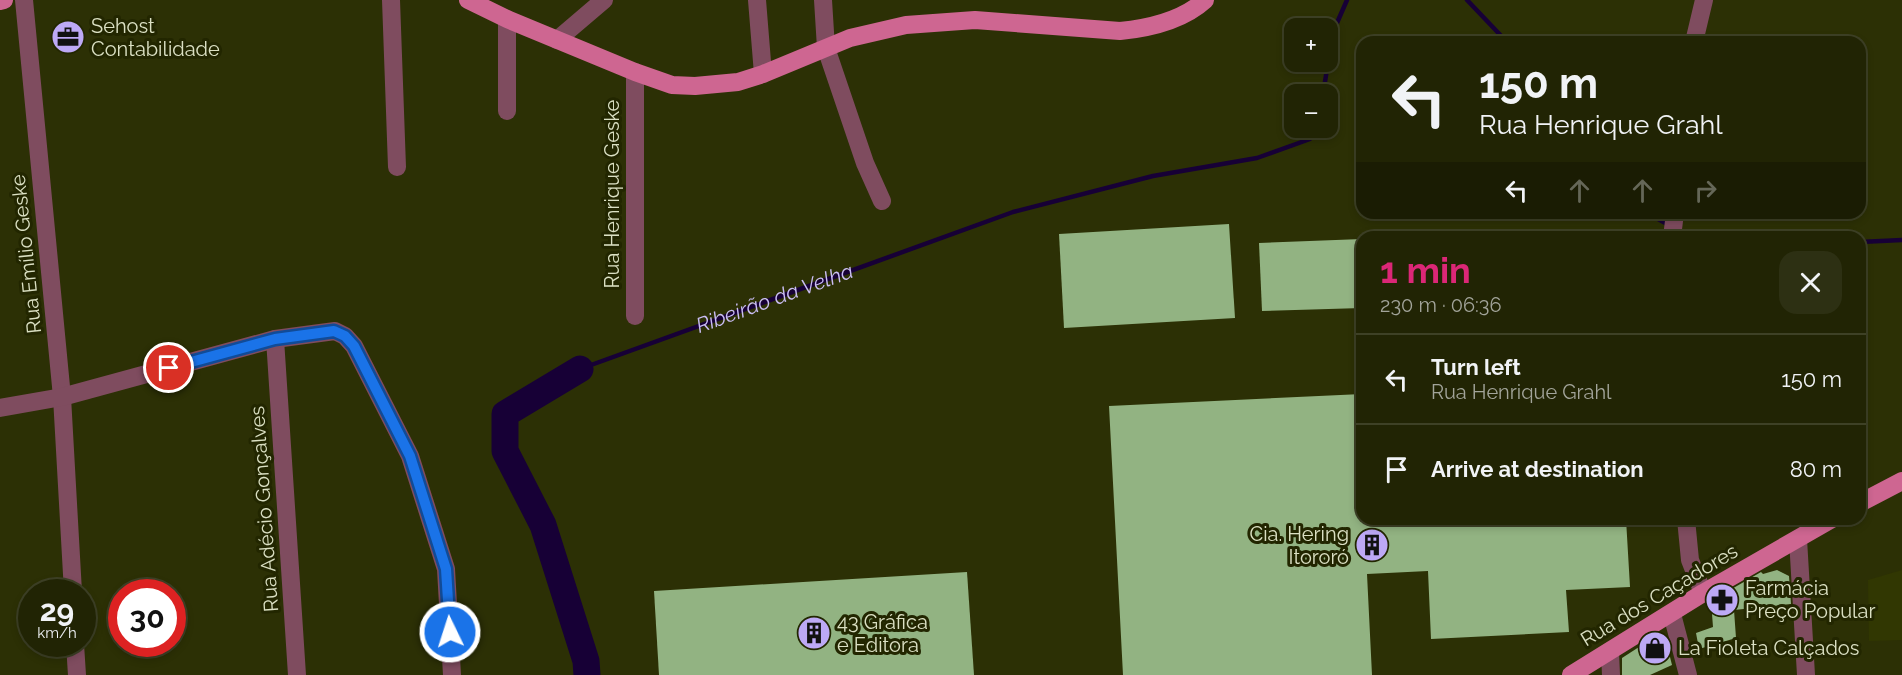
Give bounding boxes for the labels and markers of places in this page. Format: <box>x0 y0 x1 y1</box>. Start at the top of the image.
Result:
place label: Sehost Contabilidade <box>91 14 220 61</box>
office icon: Sehost Contabilidade <box>50 19 86 55</box>
pin <box>143 342 194 393</box>
place label: Cia. Hering Itororó <box>1249 522 1349 569</box>
building icon: Cia. Hering Itororó <box>1354 527 1390 563</box>
place label: Farmácia Preço Popular <box>1745 576 1875 623</box>
pharmacy icon: Farmácia Preço Popular <box>1704 582 1740 618</box>
place label: 43 Gráfica e Editora <box>837 610 928 657</box>
building icon: 43 Gráfica e Editora <box>796 615 832 651</box>
shop icon: La Fioleta Calçados <box>1637 630 1673 666</box>
place label: La Fioleta Calçados <box>1678 636 1859 660</box>

